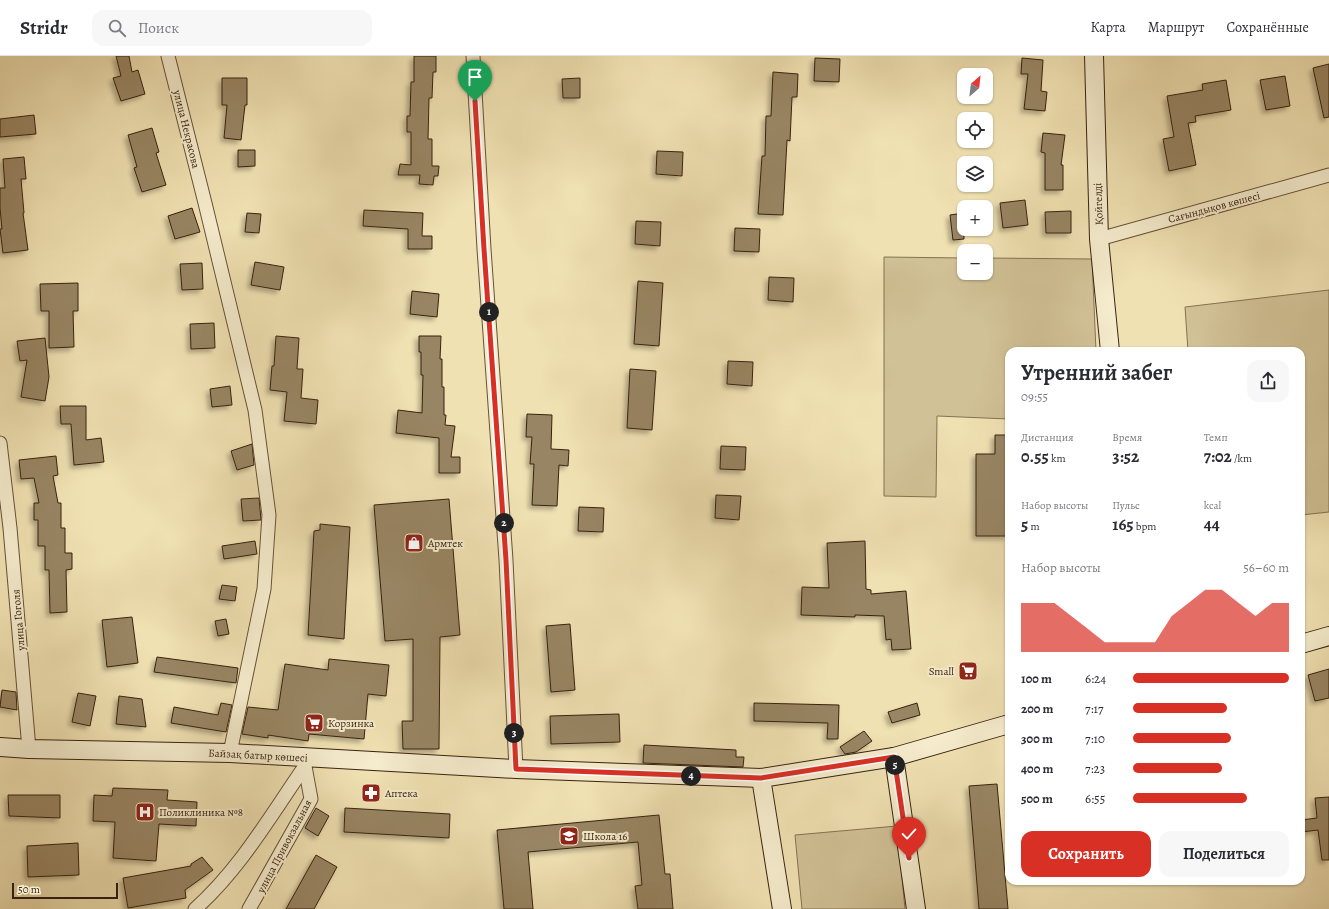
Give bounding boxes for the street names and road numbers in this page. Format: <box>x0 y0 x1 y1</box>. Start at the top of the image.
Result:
street label: улица Некрасова <box>169 87 204 171</box>
street label: Қойгелді <box>1090 183 1107 225</box>
street label: Сағындықов көшесі <box>1166 188 1262 227</box>
street label: улица Гоголя <box>8 589 29 652</box>
street label: Байзақ батыр көшесі <box>208 745 308 766</box>
street label: улица Привокзальная <box>253 797 315 896</box>

